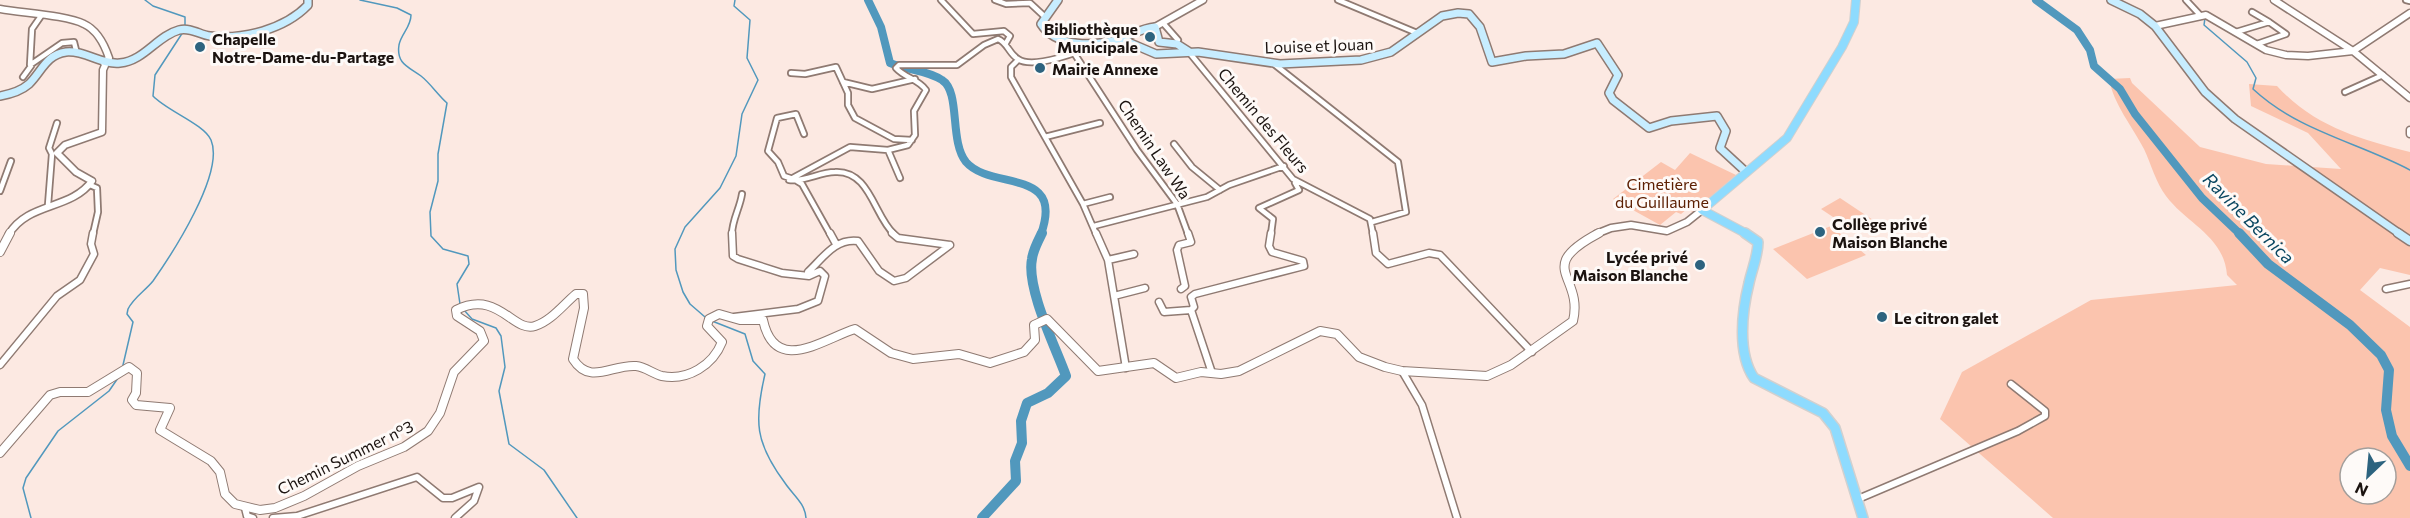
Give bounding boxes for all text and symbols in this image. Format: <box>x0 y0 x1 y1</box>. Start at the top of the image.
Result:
place label: Bibliothèque Municipale <box>1044 19 1138 56</box>
place label: Chapelle Notre-Dame-du-Partage <box>212 29 394 66</box>
marker: Bibliothèque Municipale <box>1143 30 1157 44</box>
street label: Louise et Jouan <box>1264 34 1374 56</box>
marker: Chapelle Notre-Dame-du-Partage <box>193 40 207 54</box>
place label: Mairie Annexe <box>1052 59 1158 78</box>
marker: Mairie Annexe <box>1033 61 1047 75</box>
street label: Chemin des Fleurs <box>1215 64 1313 176</box>
street label: Chemin Law Wa <box>1115 96 1195 202</box>
water label: Ravine Bernica <box>2199 168 2299 268</box>
park label: Cimetière du Guillaume <box>1615 174 1709 211</box>
place label: Collège privé Maison Blanche <box>1832 214 1948 251</box>
marker: Collège privé Maison Blanche <box>1813 225 1827 239</box>
place label: Lycée privé Maison Blanche <box>1572 247 1688 284</box>
marker: Lycée privé Maison Blanche <box>1693 258 1707 272</box>
place label: Le citron galet <box>1894 308 1999 327</box>
marker: Le citron galet <box>1875 310 1889 324</box>
street label: Chemin Summer n°3 <box>274 416 416 498</box>
north arrow <box>2338 446 2398 506</box>
text: N <box>2352 479 2371 501</box>

